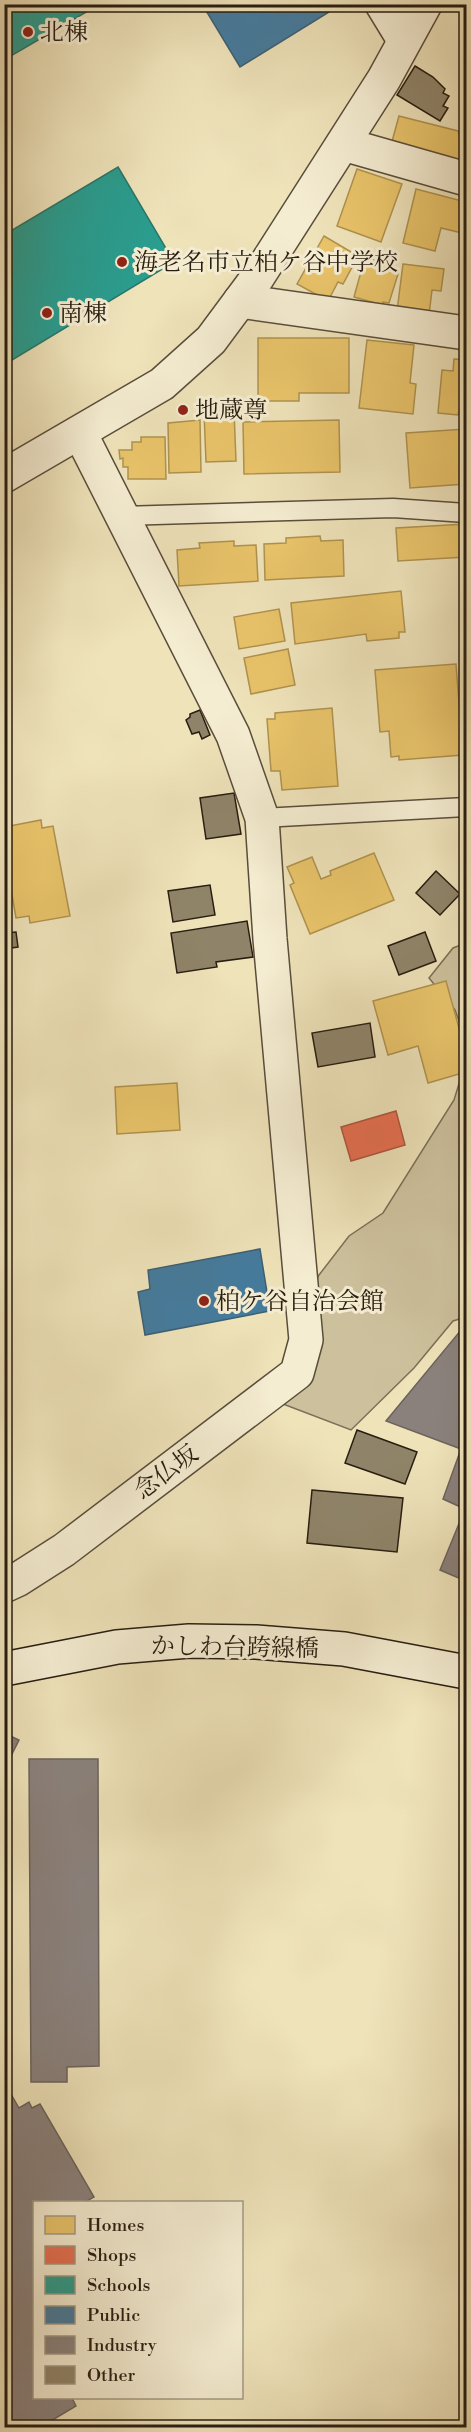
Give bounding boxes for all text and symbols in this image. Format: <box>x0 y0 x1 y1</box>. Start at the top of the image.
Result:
place label: 北棟 <box>40 18 88 48</box>
marker: 北棟 <box>21 25 35 39</box>
place label: 海老名市立柏ケ谷中学校 <box>134 248 398 278</box>
marker: 海老名市立柏ケ谷中学校 <box>115 255 129 269</box>
place label: 南棟 <box>59 299 107 329</box>
marker: 南棟 <box>40 306 54 320</box>
place label: 地蔵尊 <box>195 396 267 426</box>
marker: 地蔵尊 <box>176 403 190 417</box>
place label: 柏ケ谷自治会館 <box>216 1287 384 1317</box>
marker: 柏ケ谷自治会館 <box>197 1294 211 1308</box>
street label: 念仏坂 <box>129 1439 204 1506</box>
street label: かしわ台跨線橋 <box>151 1632 319 1664</box>
legend <box>33 2201 243 2399</box>
text: Homes <box>87 2214 144 2237</box>
text: Shops <box>87 2244 137 2267</box>
text: Schools <box>87 2274 151 2297</box>
text: Public <box>87 2304 140 2327</box>
text: Industry <box>87 2334 157 2357</box>
text: Other <box>87 2364 135 2387</box>

